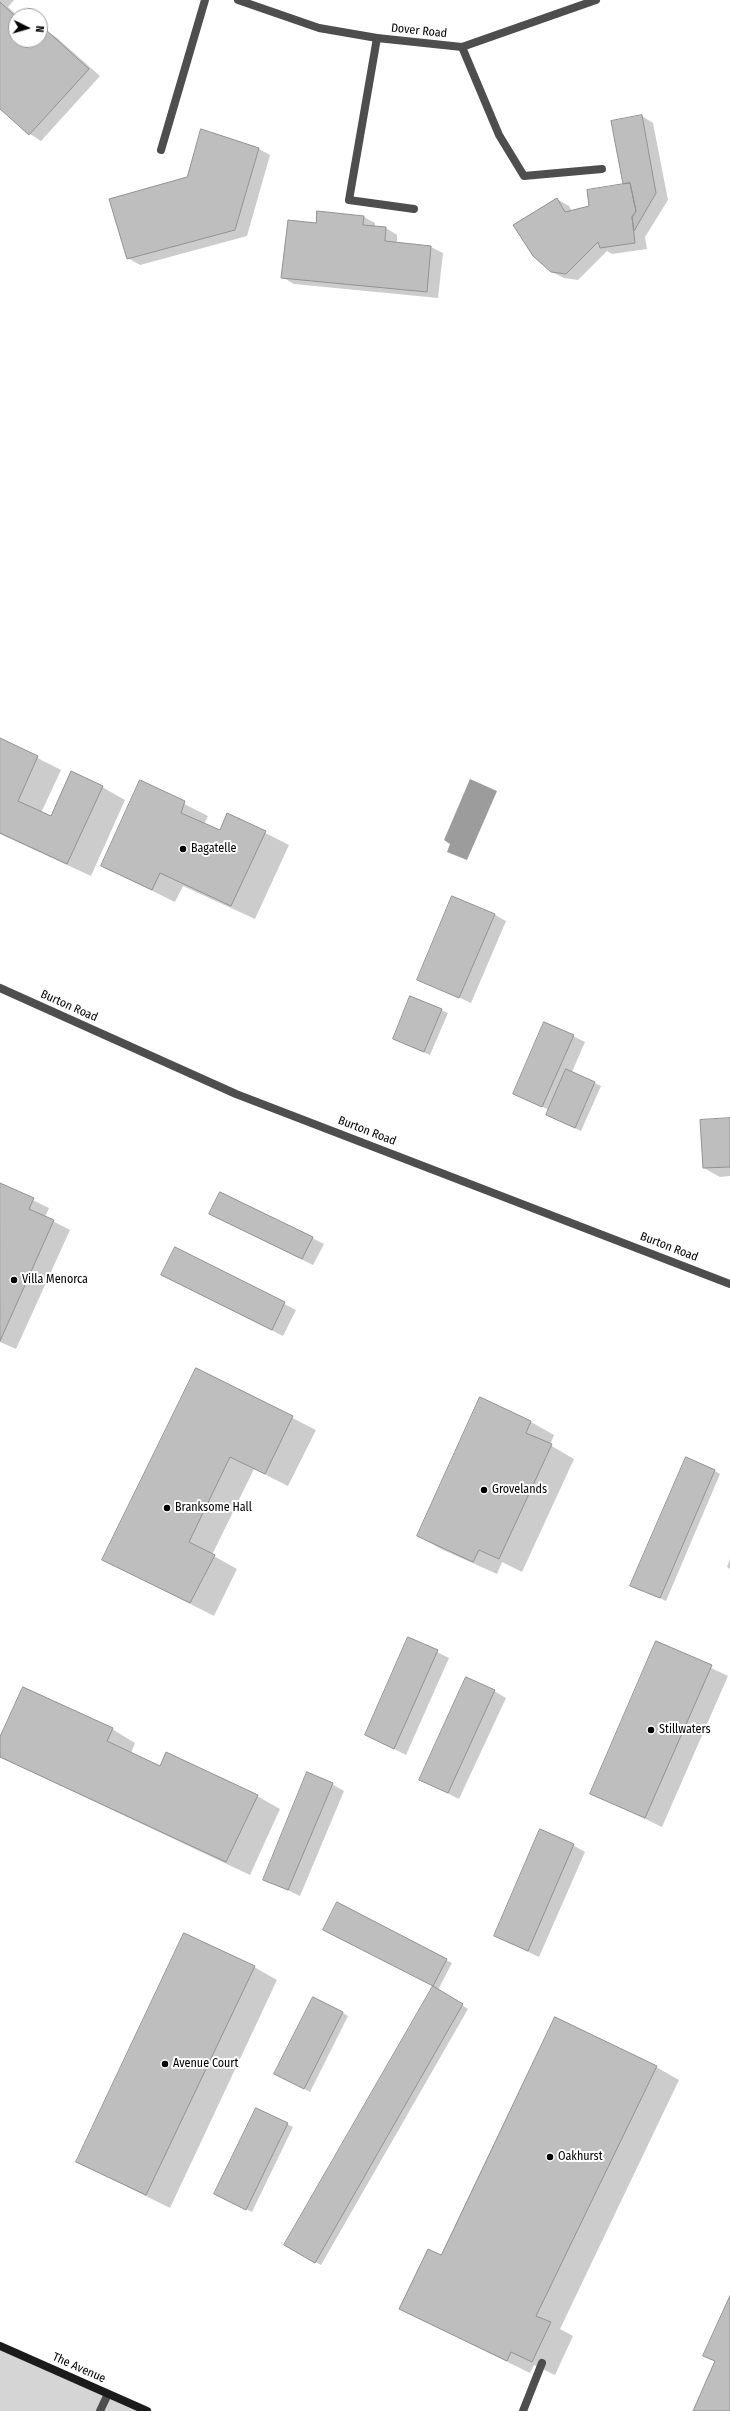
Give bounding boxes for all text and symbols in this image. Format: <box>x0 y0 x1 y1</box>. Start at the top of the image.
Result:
north arrow <box>8 8 48 48</box>
street label: Dover Road <box>390 21 448 41</box>
text: N <box>33 25 46 33</box>
place label: Bagatelle <box>191 842 236 856</box>
marker: Bagatelle <box>178 844 188 854</box>
street label: Burton Road <box>38 987 100 1025</box>
street label: Burton Road <box>336 1113 398 1149</box>
street label: Burton Road <box>638 1229 700 1265</box>
place label: Villa Menorca <box>22 1273 88 1287</box>
marker: Villa Menorca <box>9 1275 19 1285</box>
place label: Grovelands <box>492 1483 547 1497</box>
marker: Grovelands <box>479 1485 489 1495</box>
place label: Branksome Hall <box>175 1501 252 1515</box>
marker: Branksome Hall <box>162 1503 172 1513</box>
place label: Stillwaters <box>659 1723 711 1737</box>
marker: Stillwaters <box>646 1725 656 1735</box>
place label: Avenue Court <box>173 2057 238 2071</box>
marker: Avenue Court <box>160 2059 170 2069</box>
place label: Oakhurst <box>558 2150 603 2164</box>
marker: Oakhurst <box>545 2152 555 2162</box>
street label: The Avenue <box>50 2350 108 2386</box>

